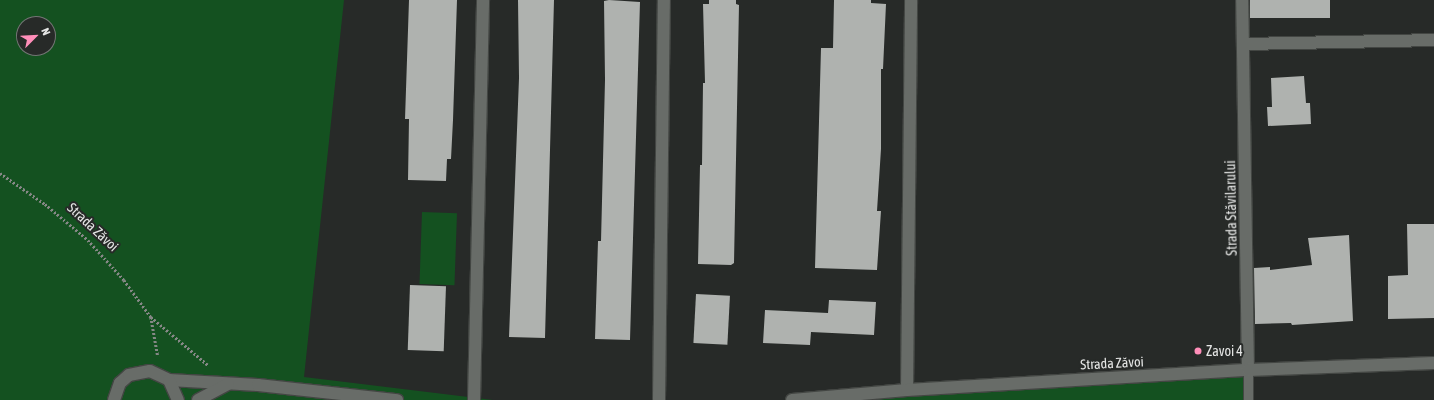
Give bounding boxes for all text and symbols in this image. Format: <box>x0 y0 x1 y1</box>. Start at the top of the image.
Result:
north arrow <box>16 16 56 56</box>
text: N <box>39 26 53 37</box>
street label: Strada Stăvilarului <box>1222 160 1240 256</box>
street label: Strada Zăvoi <box>64 199 122 255</box>
place label: Zavoi 4 <box>1206 343 1243 359</box>
marker: Zavoi 4 <box>1193 346 1203 356</box>
street label: Strada Zăvoi <box>1080 353 1144 373</box>

